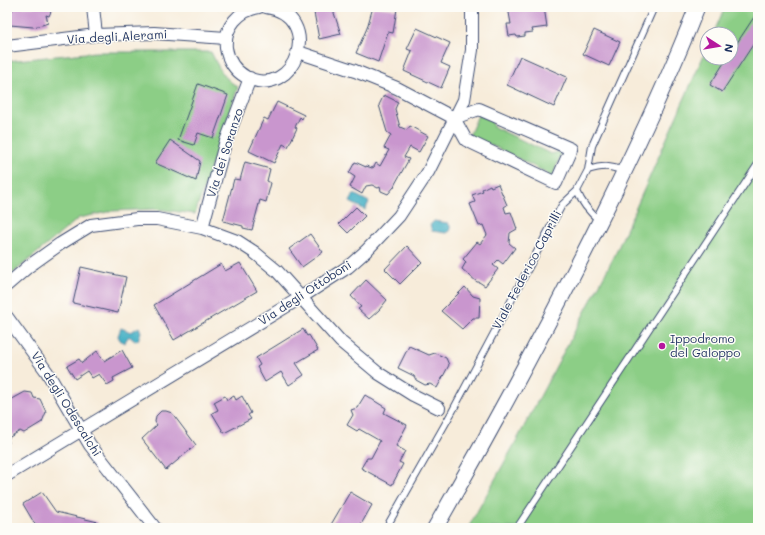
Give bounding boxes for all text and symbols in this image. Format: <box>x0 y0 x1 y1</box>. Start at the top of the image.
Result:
street label: Via degli Alerami <box>66 25 168 47</box>
north arrow <box>699 26 739 66</box>
text: N <box>721 43 737 54</box>
street label: Via dei Soranzo <box>202 106 246 199</box>
street label: Viale Federico Caprilli <box>488 207 564 332</box>
street label: Via degli Ottoboni <box>255 256 354 328</box>
place label: Ippodromo del Galoppo <box>670 330 740 360</box>
marker: Ippodromo del Galoppo <box>657 341 667 351</box>
street label: Via degli Odescalchi <box>28 348 106 459</box>

